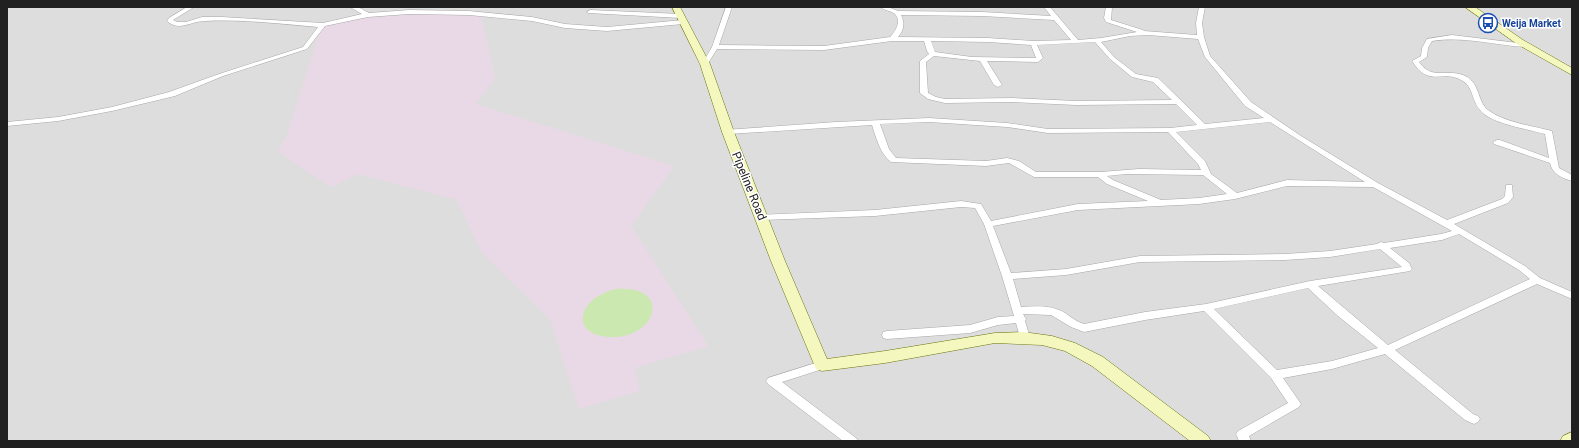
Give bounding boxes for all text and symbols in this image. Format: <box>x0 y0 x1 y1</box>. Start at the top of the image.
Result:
bus stop icon: Weija Market <box>1477 12 1499 34</box>
place label: Weija Market <box>1502 18 1561 29</box>
street label: Pipeline Road <box>729 150 769 222</box>

